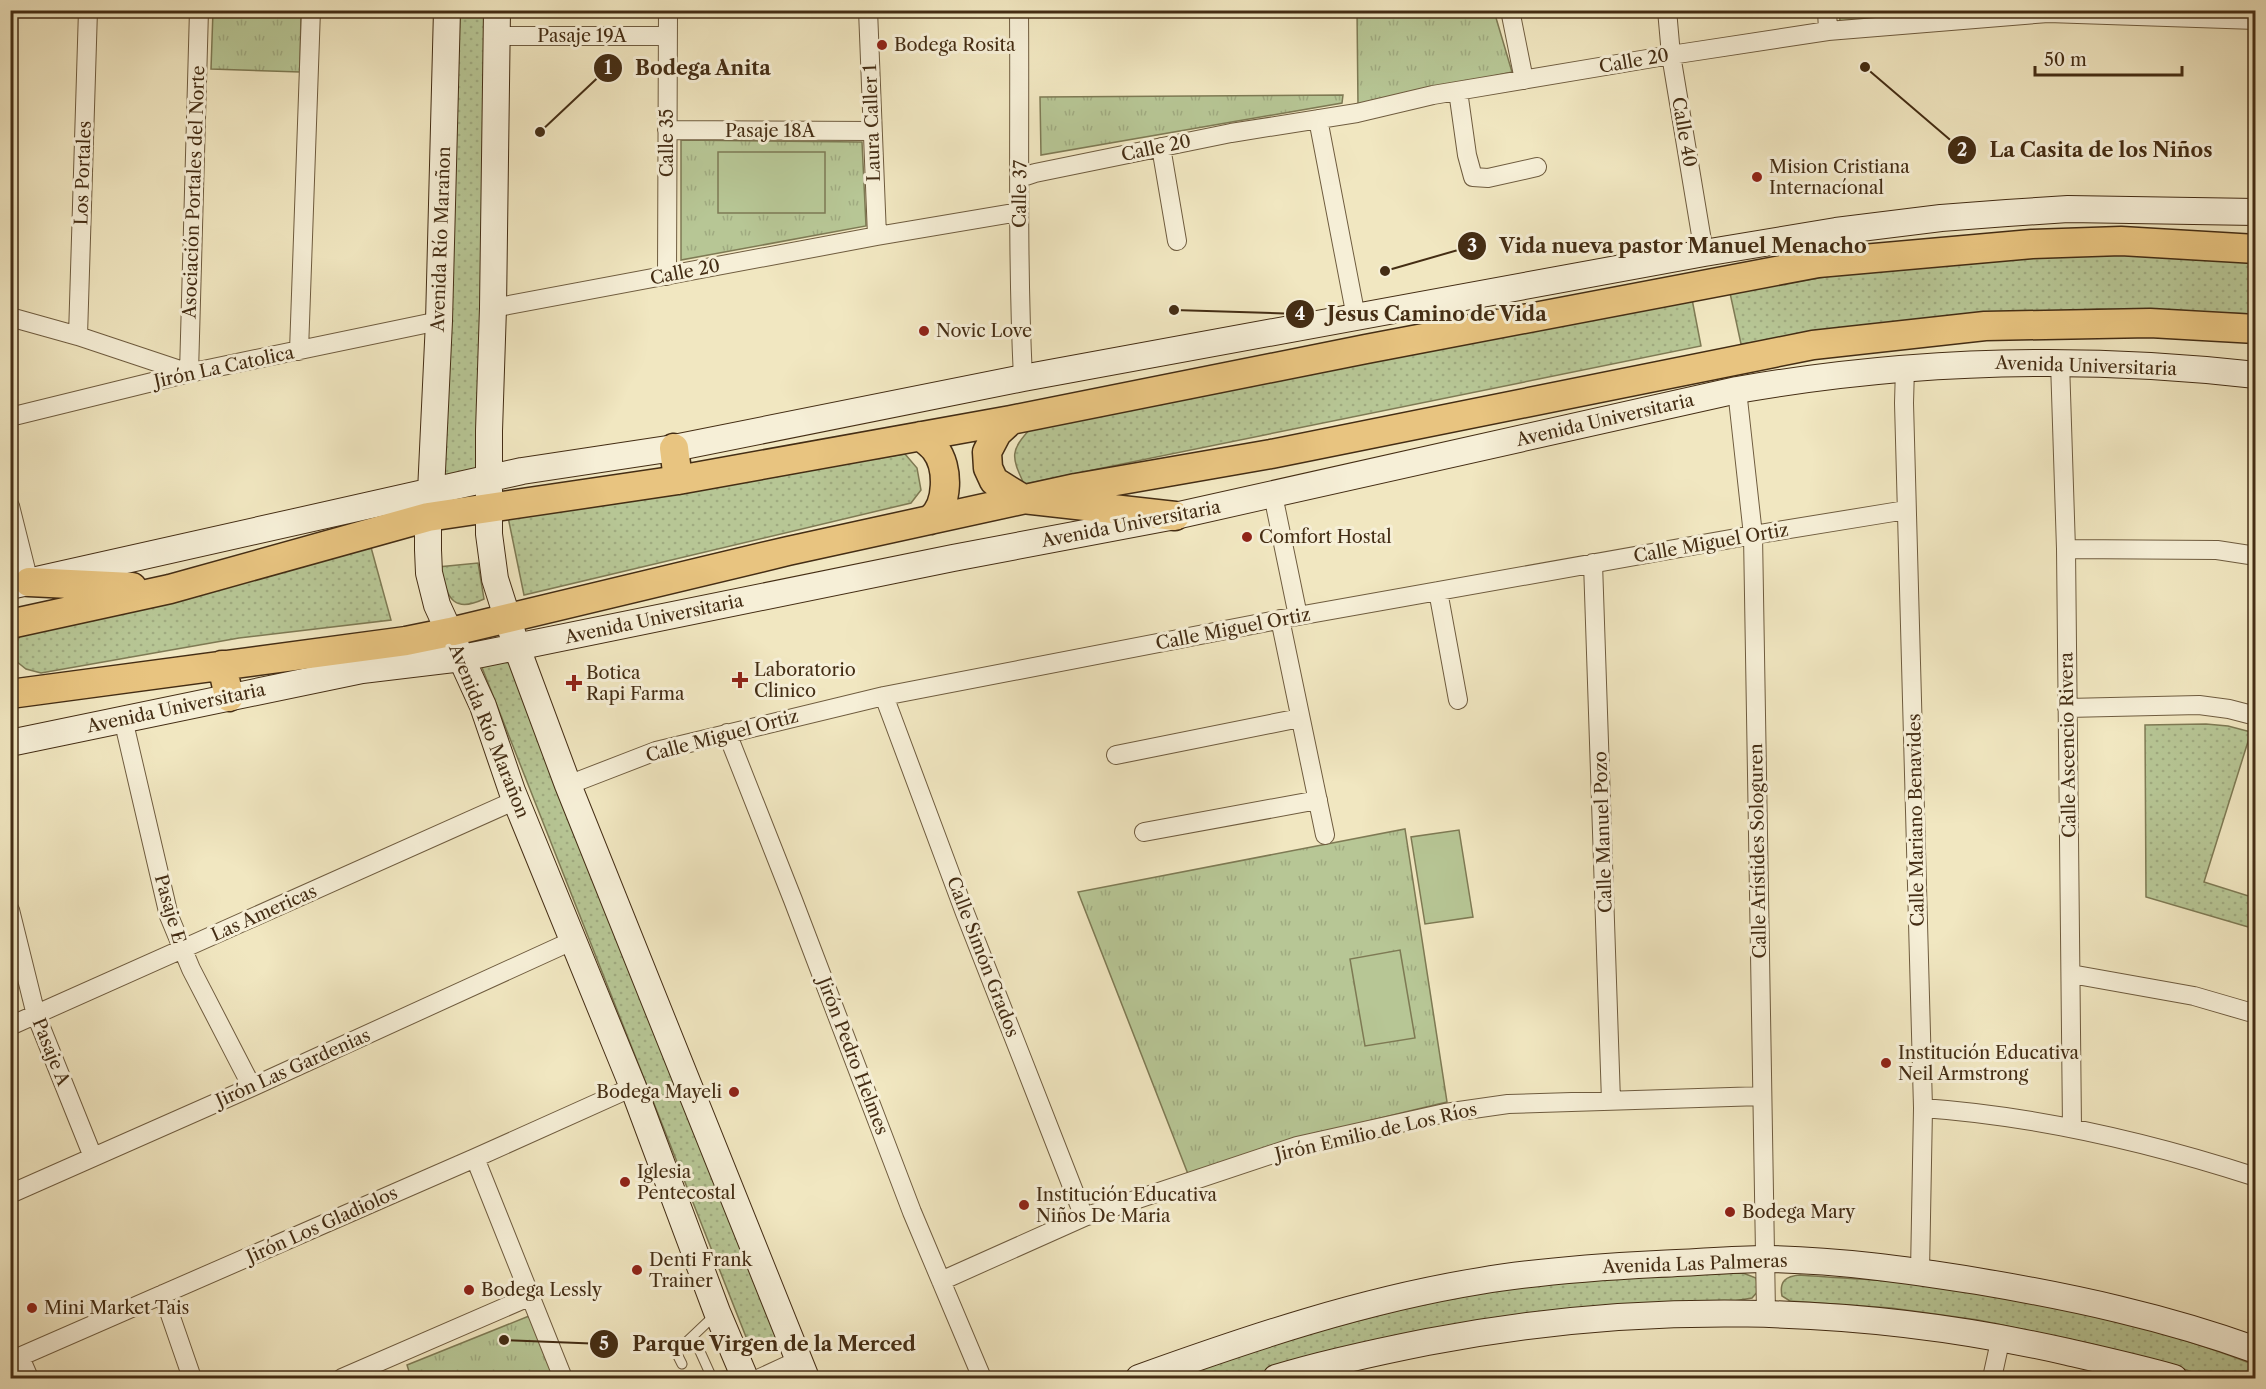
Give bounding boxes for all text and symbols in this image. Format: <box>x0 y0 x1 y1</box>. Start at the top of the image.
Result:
street label: Pasaje 19A <box>537 25 627 47</box>
place label: Bodega Rosita <box>894 34 1016 56</box>
marker: Bodega Rosita <box>875 38 889 52</box>
scale bar <box>2035 39 2182 77</box>
street label: Calle 20 <box>1597 44 1671 78</box>
callout: Bodega Anita <box>593 49 784 87</box>
text: 50 m <box>2044 49 2087 71</box>
text: Bodega Anita <box>635 56 771 80</box>
text: 1 <box>604 57 612 79</box>
street label: Laura Caller 1 <box>859 63 885 182</box>
street label: Asociación Portales del Norte <box>179 65 209 320</box>
street label: Calle 40 <box>1667 95 1701 169</box>
street label: Calle 35 <box>656 109 678 177</box>
street label: Los Portales <box>70 120 96 226</box>
street label: Pasaje 18A <box>725 120 816 142</box>
street label: Calle 20 <box>1119 130 1193 166</box>
callout: La Casita de los Niños <box>1947 131 2225 169</box>
text: La Casita de los Niños <box>1990 138 2213 162</box>
text: 2 <box>1957 139 1967 161</box>
street label: Avenida Río Marañon <box>427 146 455 333</box>
place label: Mision Cristiana Internacíonal <box>1769 156 1910 199</box>
street label: Calle 37 <box>1008 160 1032 228</box>
marker: Mision Cristiana Internacíonal <box>1750 170 1764 184</box>
callout: Vida nueva pastor Manuel Menacho <box>1457 227 1879 265</box>
text: Vida nueva pastor Manuel Menacho <box>1498 234 1867 258</box>
text: 3 <box>1467 235 1477 257</box>
street label: Calle 20 <box>648 254 722 290</box>
callout: Jesus Camino de Vida <box>1285 295 1559 333</box>
text: Jesus Camino de Vida <box>1323 302 1547 326</box>
text: 4 <box>1295 303 1305 325</box>
place label: Novic Love <box>936 320 1032 342</box>
marker: Novic Love <box>917 324 931 338</box>
street label: Jirón La Catolica <box>149 341 297 393</box>
street label: Avenida Universitaria <box>1994 352 2178 380</box>
street label: Avenida Universitaria <box>1513 389 1697 451</box>
street label: Avenida Universitaria <box>1039 496 1223 552</box>
street label: Calle Miguel Ortiz <box>1632 519 1790 567</box>
place label: Comfort Hostal <box>1259 526 1392 548</box>
marker: Comfort Hostal <box>1240 530 1254 544</box>
street label: Avenida Universitaria <box>562 589 746 649</box>
street label: Calle Miguel Ortiz <box>1154 603 1312 655</box>
street label: Avenida Río Marañon <box>444 640 534 821</box>
street label: Calle Ascencio Rivera <box>2055 651 2081 838</box>
place label: Laboratorio Clinico <box>754 659 856 702</box>
place label: Botica Rapi Farma <box>586 662 685 705</box>
marker: Laboratorio Clinico <box>731 671 749 689</box>
marker: Botica Rapi Farma <box>567 676 581 690</box>
street label: Avenida Universitaria <box>84 678 268 738</box>
street label: Calle Miguel Ortiz <box>643 705 801 767</box>
street label: Calle Mariano Benavides <box>1903 713 1929 927</box>
street label: Calle Arístides Sologuren <box>1745 743 1771 959</box>
street label: Calle Manuel Pozo <box>1589 751 1617 913</box>
street label: Pasaje E <box>150 872 190 946</box>
street label: Calle Simón Grados <box>942 874 1024 1040</box>
street label: Las Americas <box>208 880 320 946</box>
street label: Jirón Pedro Helmes <box>812 971 893 1138</box>
street label: Pasaje A <box>27 1015 75 1090</box>
street label: Jirón Las Gardenias <box>210 1024 374 1113</box>
place label: Institución Educativa Neil Armstrong <box>1898 1042 2079 1085</box>
marker: Institución Educativa Neil Armstrong <box>1879 1056 1893 1070</box>
place label: Bodega Mayeli <box>596 1081 723 1103</box>
marker: Bodega Mayeli <box>727 1085 741 1099</box>
street label: Jirón Emilio de Los Ríos <box>1270 1098 1479 1167</box>
place label: Iglesia Pentecostal <box>637 1161 736 1204</box>
marker: Iglesia Pentecostal <box>618 1175 632 1189</box>
street label: Jirón Los Gladiolos <box>240 1182 401 1269</box>
place label: Institución Educativa Niños De Maria <box>1036 1184 1217 1227</box>
marker: Institución Educativa Niños De Maria <box>1017 1198 1031 1212</box>
place label: Bodega Mary <box>1742 1201 1856 1223</box>
marker: Bodega Mary <box>1723 1205 1737 1219</box>
place label: Denti Frank Trainer <box>649 1249 753 1292</box>
street label: Avenida Las Palmeras <box>1601 1250 1788 1278</box>
marker: Denti Frank Trainer <box>630 1263 644 1277</box>
place label: Bodega Lessly <box>481 1279 603 1301</box>
marker: Bodega Lessly <box>462 1283 476 1297</box>
place label: Mini Market Tais <box>44 1297 189 1319</box>
marker: Mini Market Tais <box>25 1301 39 1315</box>
callout: Parque Virgen de la Merced <box>589 1325 928 1363</box>
text: Parque Virgen de la Merced <box>632 1332 916 1356</box>
text: 5 <box>599 1333 609 1355</box>

